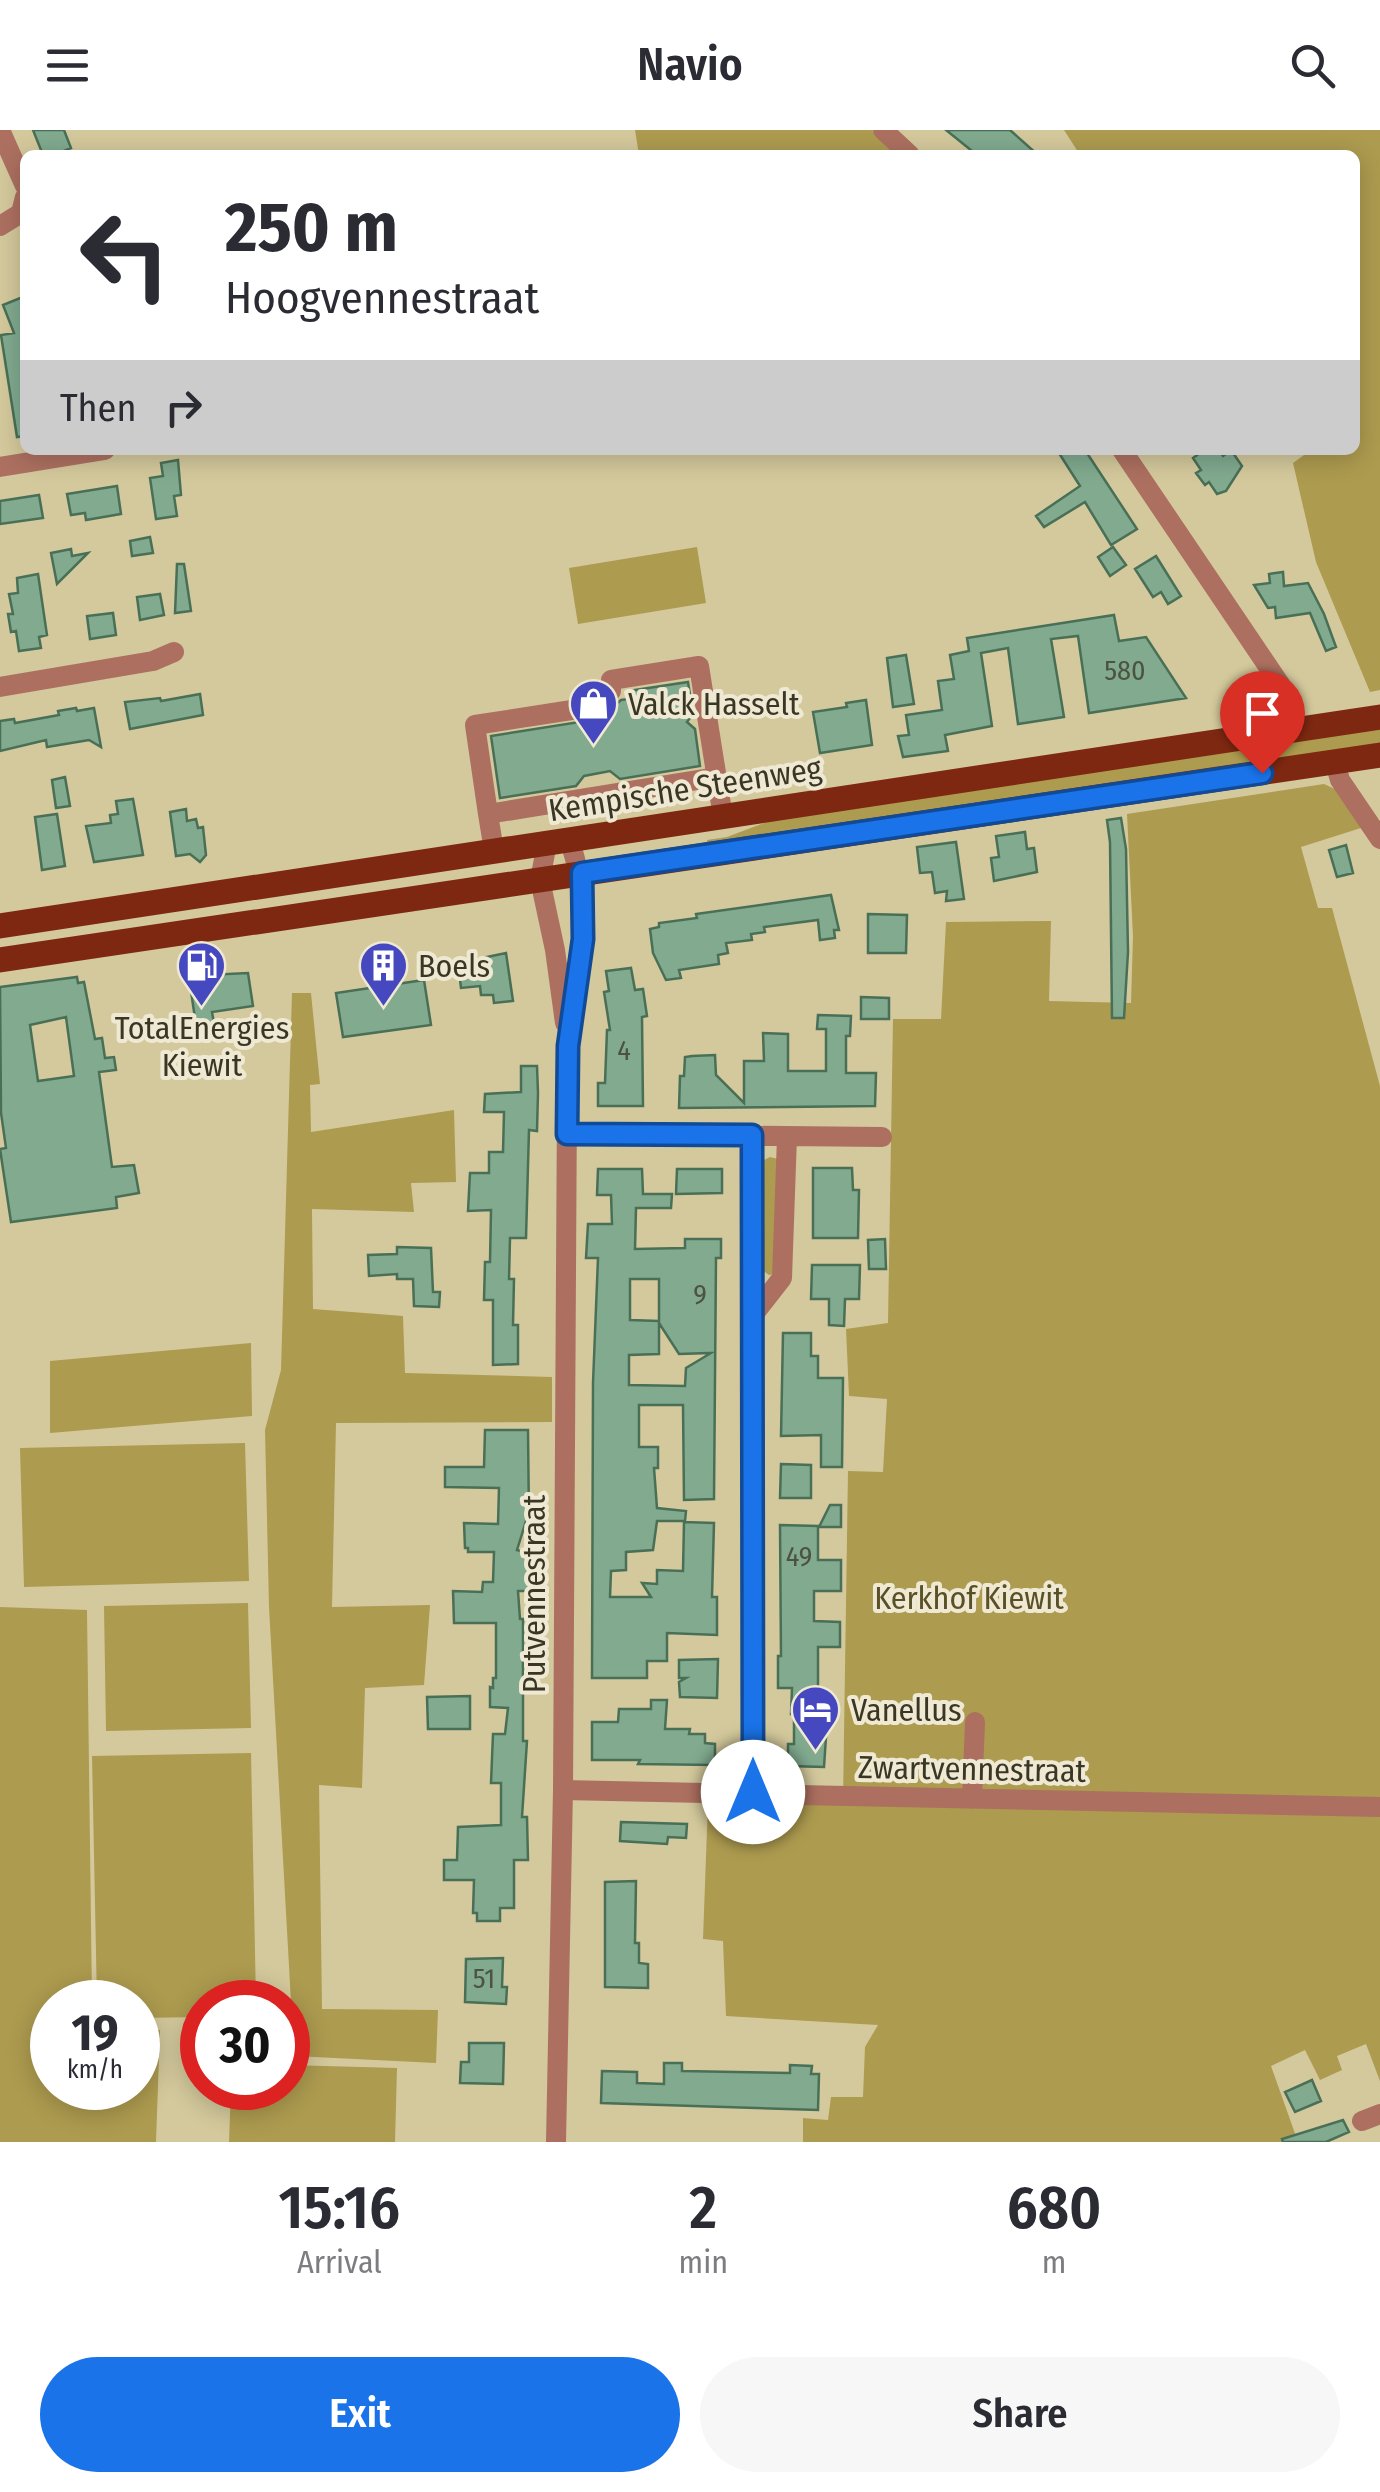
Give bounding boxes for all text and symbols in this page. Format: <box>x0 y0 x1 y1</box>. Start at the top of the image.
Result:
icon: menu <box>40 38 95 93</box>
text: Navio <box>637 38 743 92</box>
icon: search <box>1285 38 1340 93</box>
text: 250 m <box>225 186 398 270</box>
icon: left <box>60 190 190 320</box>
text: Hoogvennestraat <box>225 271 539 325</box>
icon: right <box>156 380 211 435</box>
text: Then <box>60 385 136 431</box>
house number: 580 <box>1104 654 1146 687</box>
pin <box>1220 671 1305 774</box>
shop icon: Valck Hasselt <box>567 678 619 746</box>
place label: Valck Hasselt <box>628 685 800 723</box>
icon: arrive <box>1235 686 1290 741</box>
street label: Kempische Steenweg <box>546 749 824 829</box>
fuel station icon: TotalEnergies Kiewit <box>176 940 228 1008</box>
building icon: Boels <box>357 940 409 1008</box>
place label: Boels <box>418 947 490 985</box>
place label: TotalEnergies Kiewit <box>115 1009 289 1084</box>
house number: 4 <box>617 1034 631 1067</box>
house number: 9 <box>693 1278 707 1311</box>
street label: Putvennestraat <box>515 1494 553 1693</box>
house number: 49 <box>786 1540 812 1573</box>
park label: Kerkhof Kiewit <box>874 1579 1064 1617</box>
hotel icon: Vanellus <box>790 1684 842 1752</box>
place label: Vanellus <box>851 1691 962 1729</box>
position arrow <box>701 1740 805 1844</box>
street label: Zwartvennestraat <box>858 1748 1087 1790</box>
house number: 51 <box>473 1962 495 1995</box>
speed limit sign: 30 <box>180 1980 310 2110</box>
text: 19 <box>71 2003 118 2063</box>
text: km/h <box>67 2055 123 2085</box>
text: 15:16 <box>279 2172 400 2244</box>
text: 2 <box>690 2172 717 2244</box>
text: 680 <box>1007 2172 1101 2244</box>
text: Arrival <box>297 2243 382 2281</box>
text: min <box>679 2243 728 2281</box>
text: m <box>1042 2243 1066 2281</box>
button: Exit <box>40 2357 680 2472</box>
button: Share <box>700 2357 1340 2472</box>

